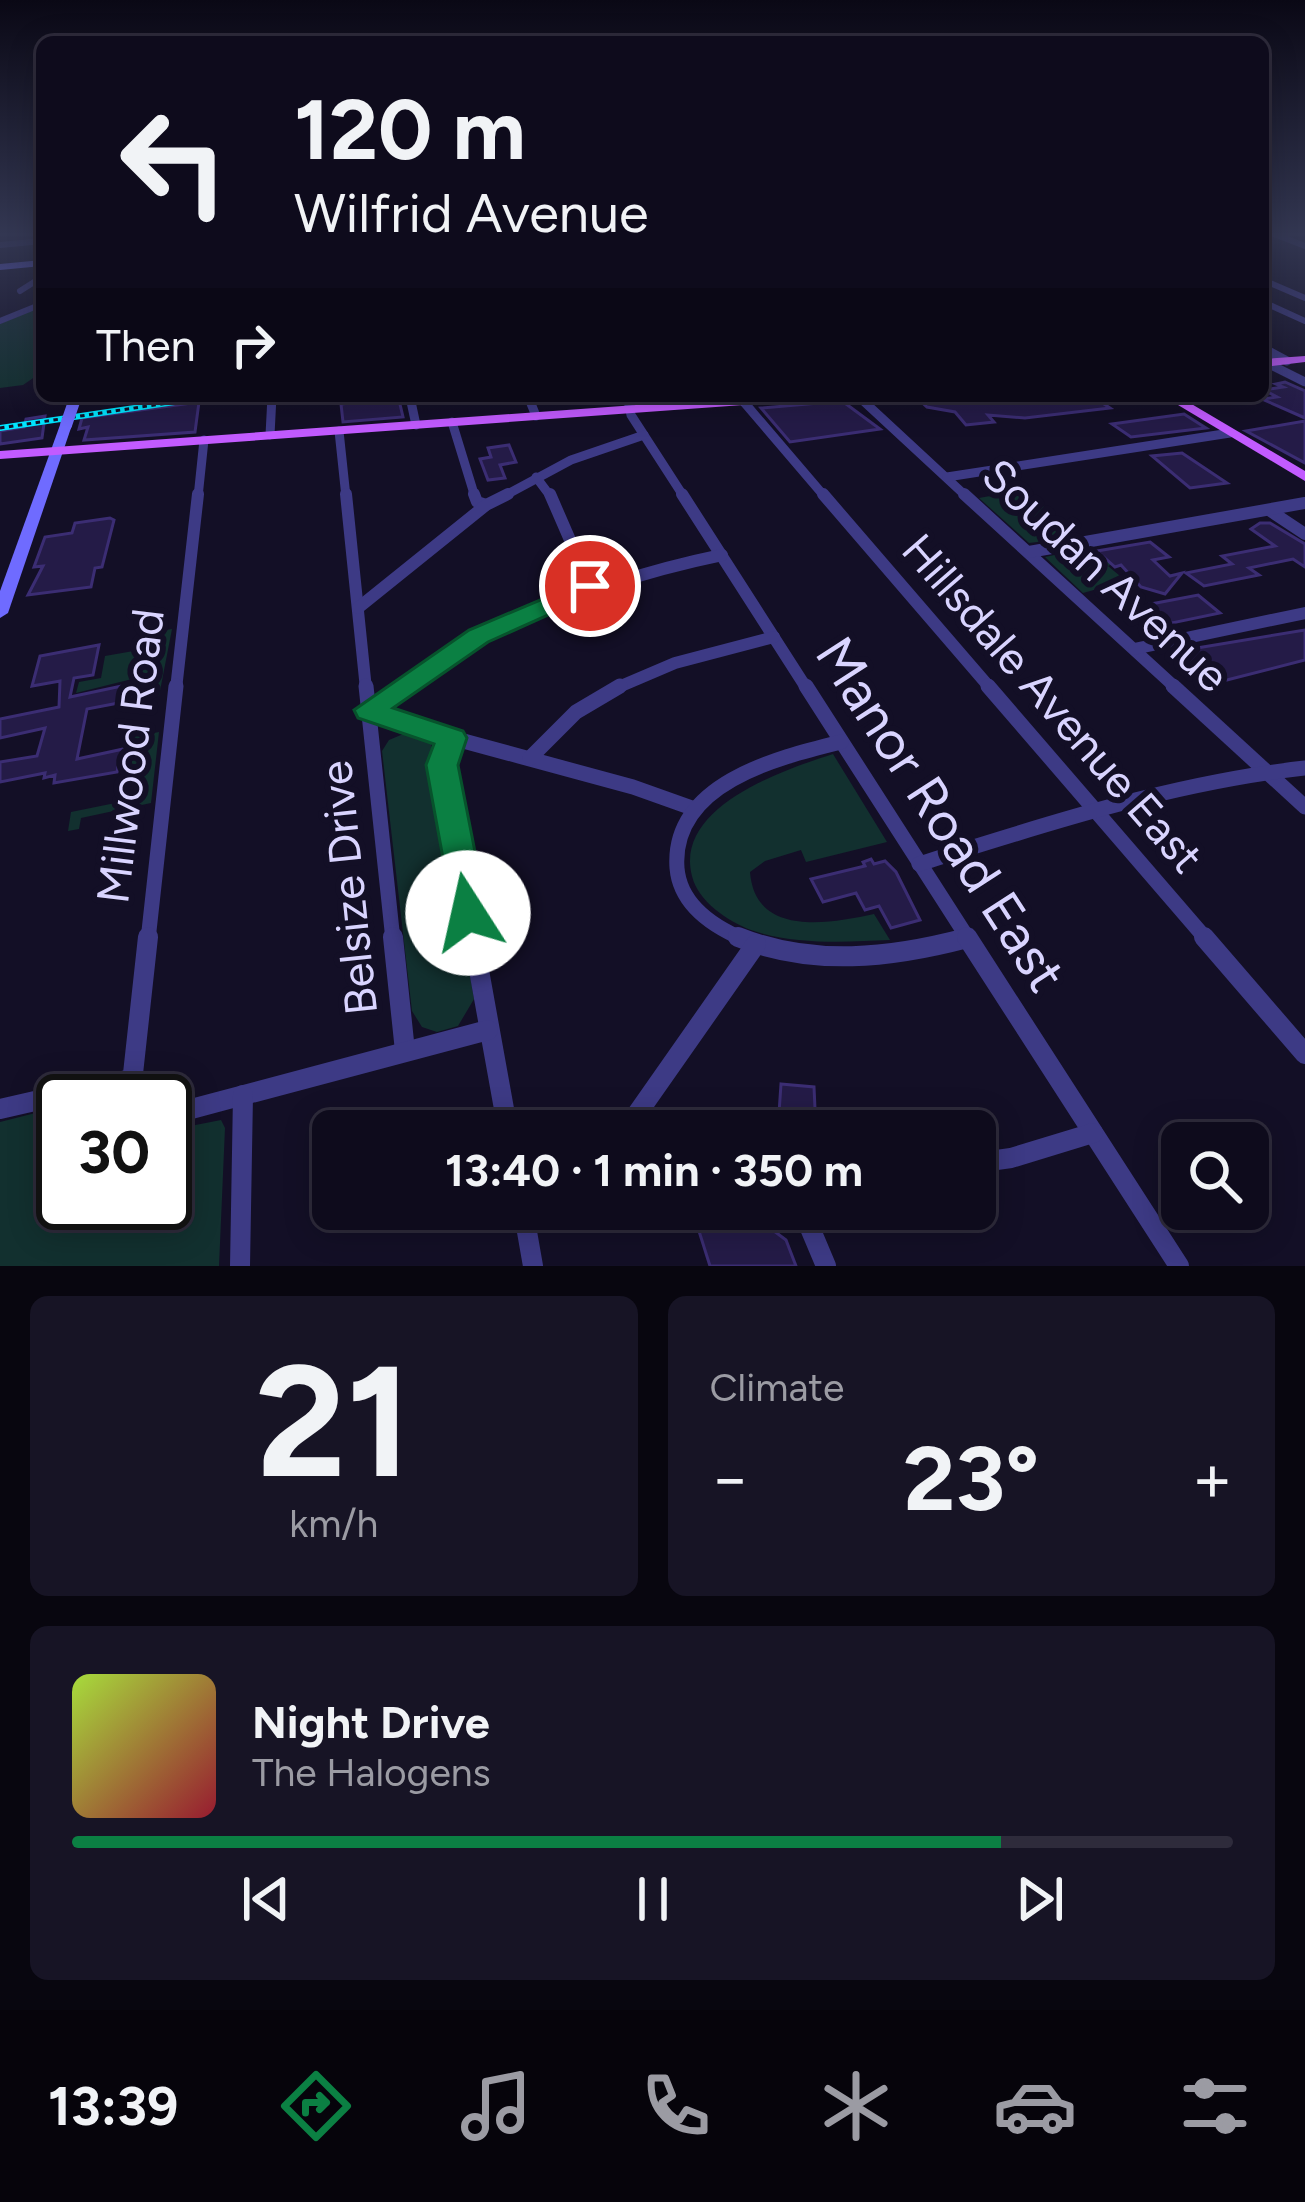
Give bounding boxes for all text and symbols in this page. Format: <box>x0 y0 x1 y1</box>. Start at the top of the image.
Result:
text: 120 m <box>294 79 526 180</box>
icon: left <box>96 84 252 240</box>
text: Wilfrid Avenue <box>294 181 649 246</box>
icon: right <box>220 312 286 378</box>
text: Then <box>96 318 196 372</box>
street label: Soudan Avenue <box>972 447 1240 703</box>
street label: Hillsdale Avenue East <box>891 523 1215 883</box>
pin <box>539 535 641 637</box>
icon: arrive <box>557 553 623 619</box>
street label: Millwood Road <box>85 606 175 906</box>
street label: Manor Road East <box>802 625 1079 1003</box>
street label: Belsize Drive <box>308 758 388 1018</box>
position arrow <box>405 850 531 976</box>
speed limit sign: 30 <box>36 1074 192 1230</box>
map controls <box>1161 1122 1269 1230</box>
button: search <box>1161 1122 1269 1230</box>
text: 13:40 · 1 min · 350 m <box>445 1143 863 1197</box>
text: 21 <box>256 1328 412 1515</box>
text: Climate <box>710 1364 844 1411</box>
text: 23° <box>903 1424 1039 1533</box>
text: − <box>710 1438 751 1518</box>
text: + <box>1192 1438 1233 1518</box>
text: km/h <box>289 1500 378 1547</box>
text: Night Drive <box>252 1695 490 1749</box>
text: The Halogens <box>252 1749 491 1796</box>
icon: previous <box>233 1866 299 1932</box>
icon: pause <box>620 1866 686 1932</box>
icon: next <box>1007 1866 1073 1932</box>
icon: directions <box>274 2064 358 2148</box>
icon: music <box>454 2064 538 2148</box>
icon: phone <box>634 2064 718 2148</box>
icon: climate <box>814 2064 898 2148</box>
icon: car <box>993 2064 1077 2148</box>
icon: filters <box>1173 2064 1257 2148</box>
text: 13:39 <box>48 2074 178 2139</box>

